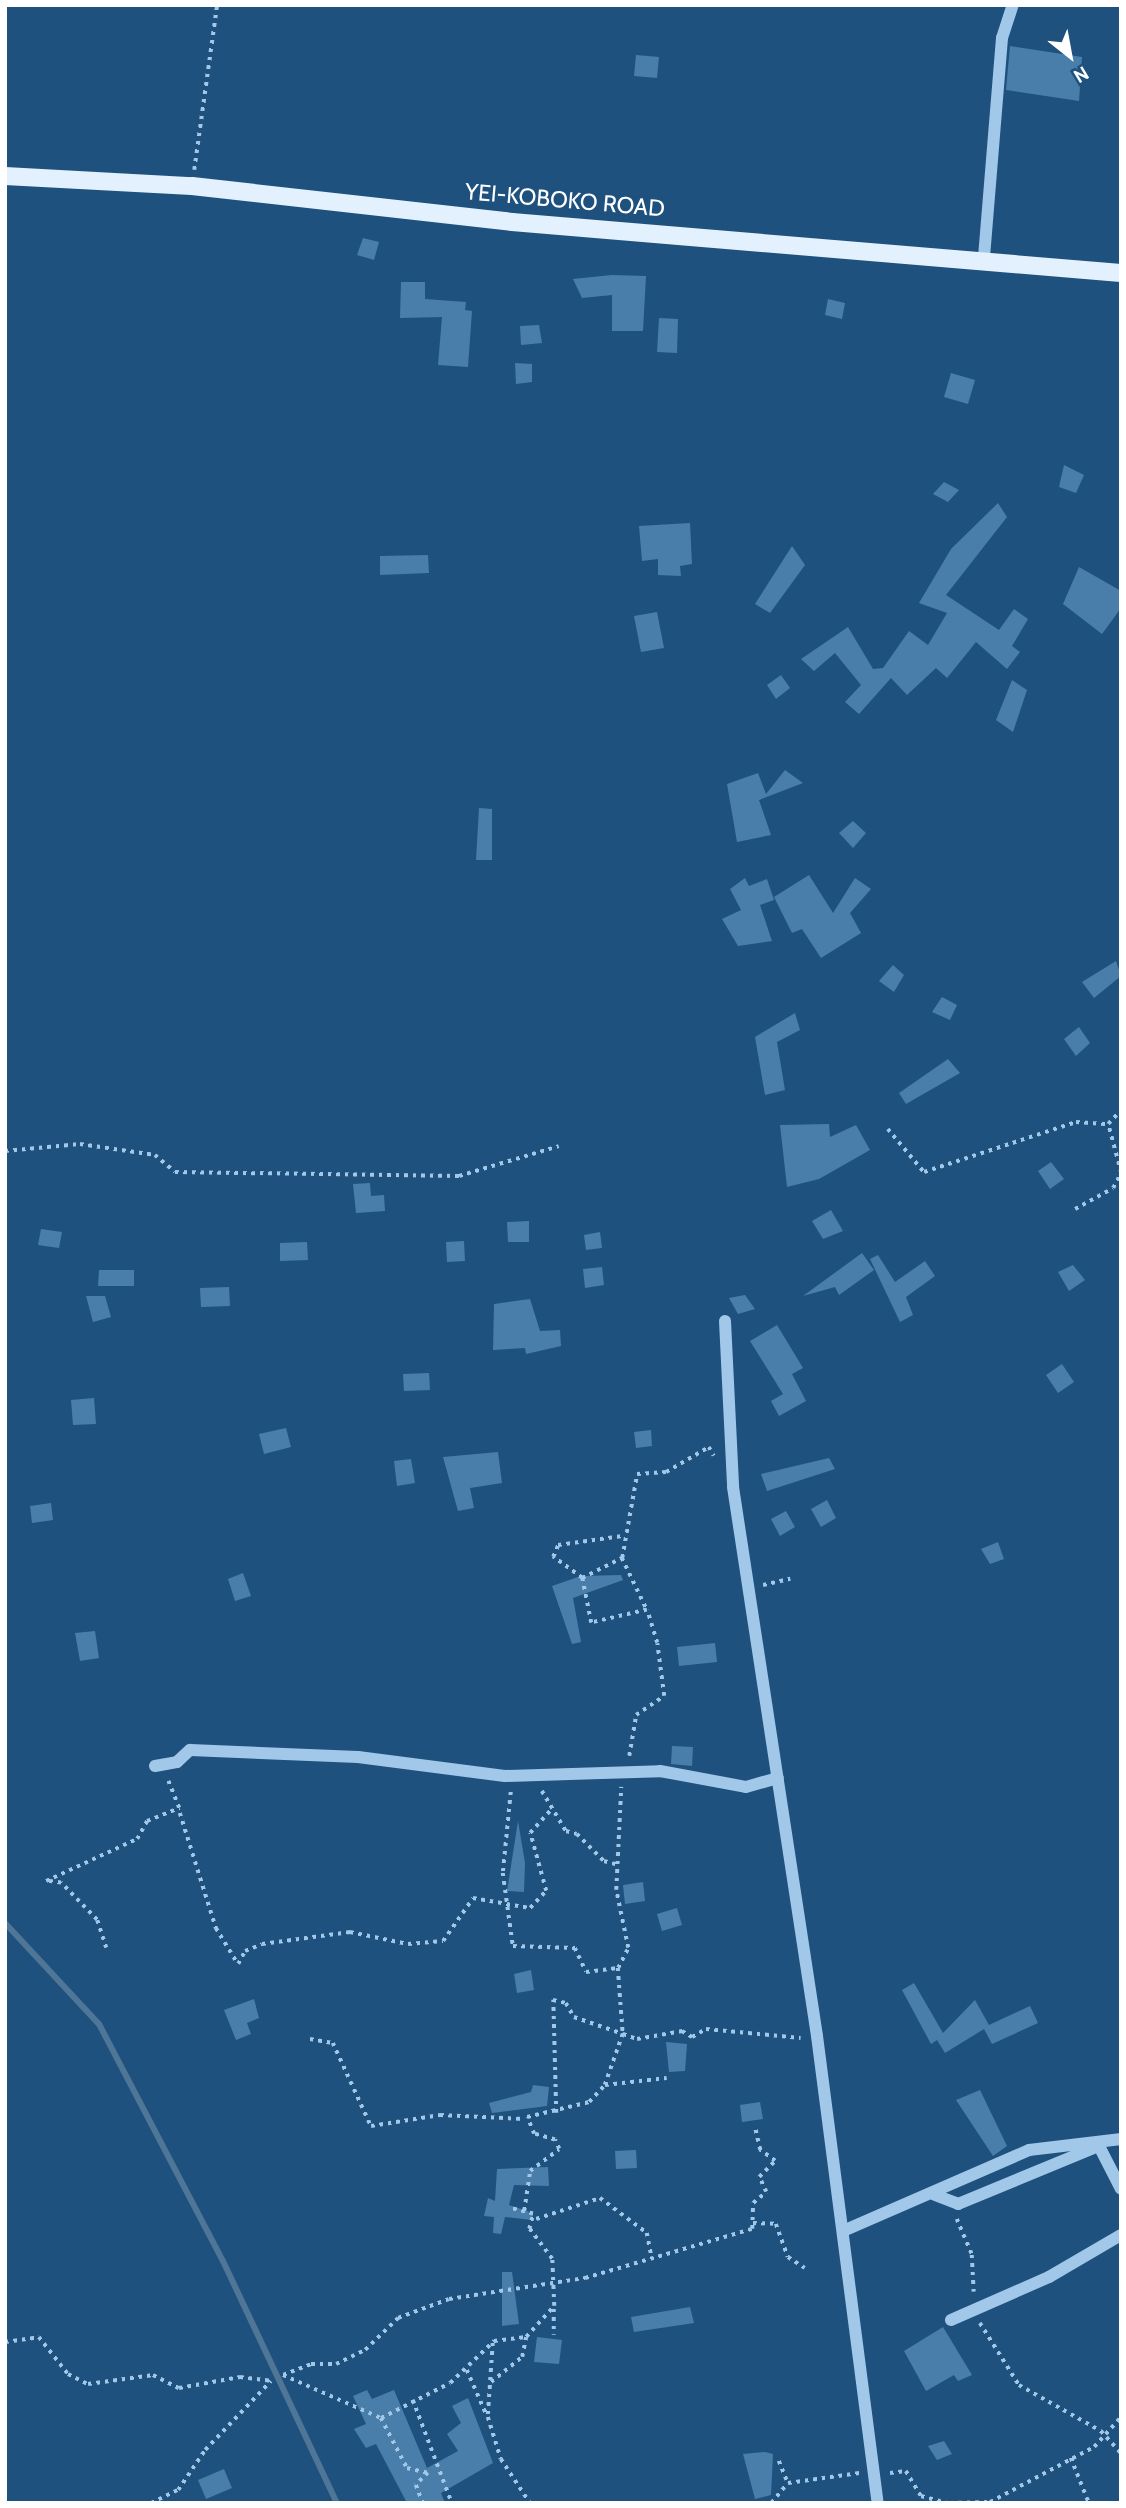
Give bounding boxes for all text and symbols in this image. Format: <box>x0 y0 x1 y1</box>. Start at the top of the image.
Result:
north arrow <box>1035 21 1105 91</box>
text: N <box>1069 61 1093 88</box>
street label: YEI-KOBOKO ROAD <box>464 178 666 222</box>

